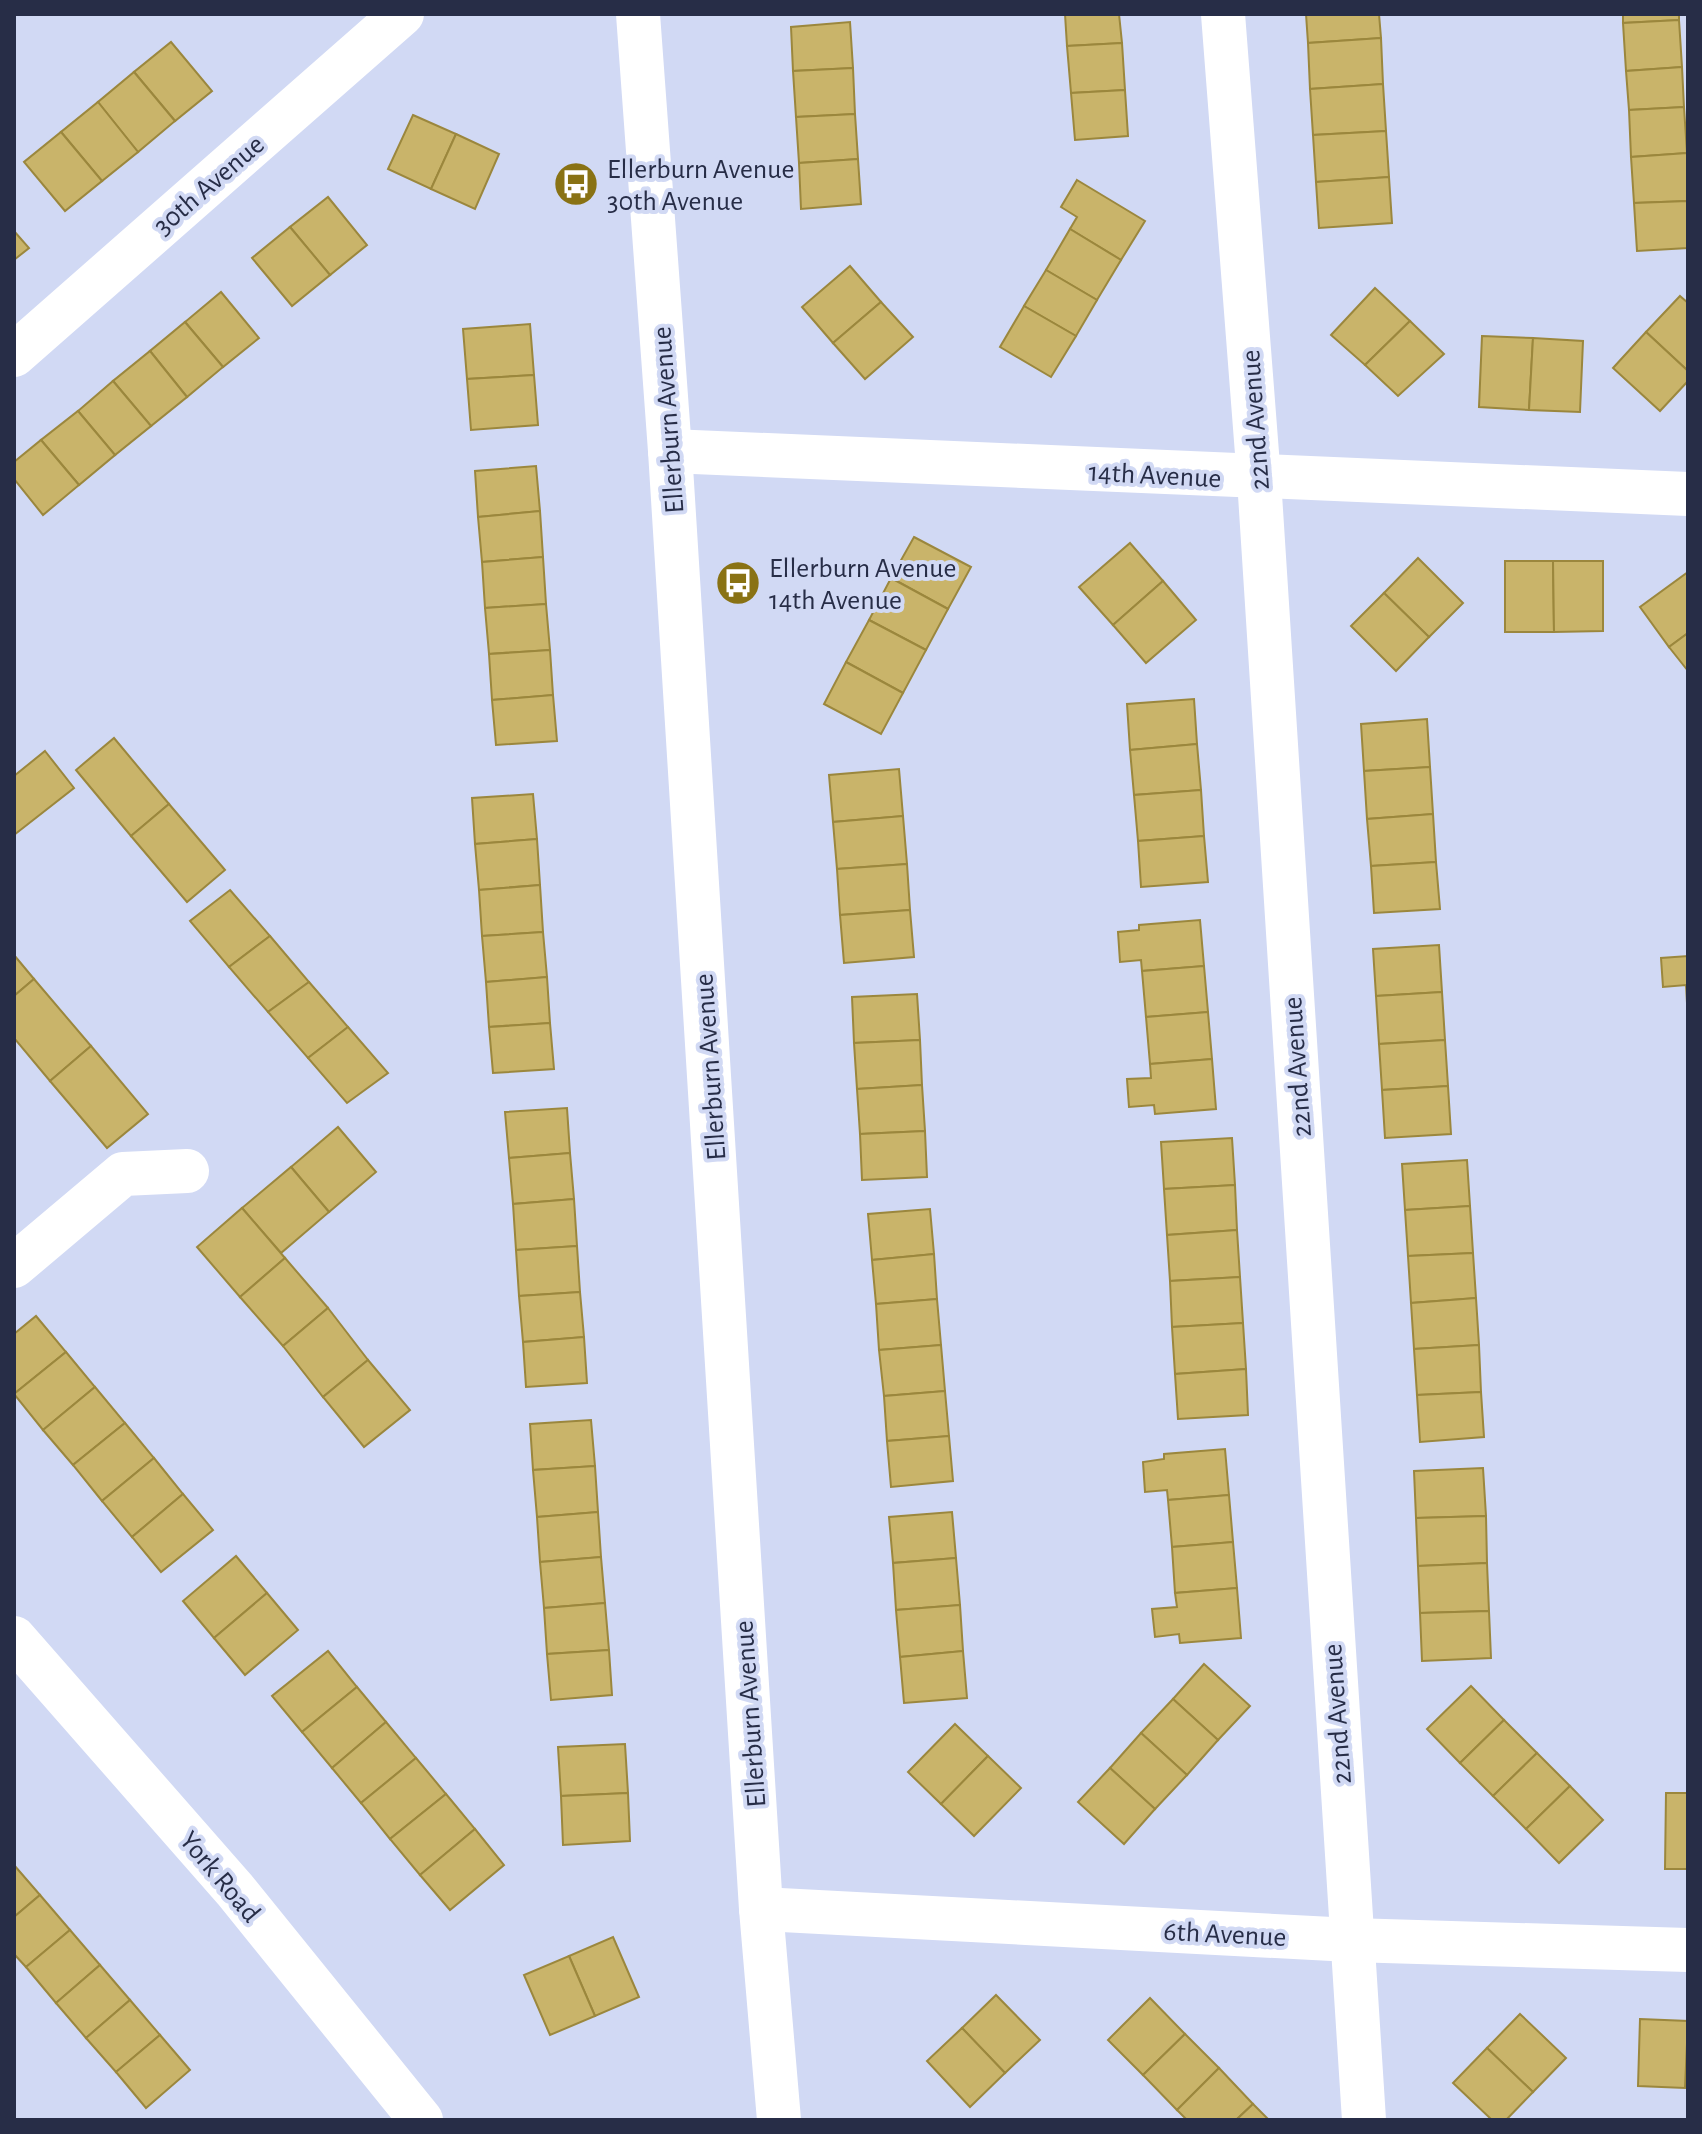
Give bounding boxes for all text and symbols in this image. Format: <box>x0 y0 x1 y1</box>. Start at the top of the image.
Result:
street label: 30th Avenue <box>149 130 270 241</box>
place label: Ellerburn Avenue 30th Avenue <box>607 156 794 216</box>
bus stop icon: Ellerburn Avenue 30th Avenue <box>552 160 600 208</box>
street label: Ellerburn Avenue <box>648 325 689 514</box>
street label: 22nd Avenue <box>1237 349 1275 491</box>
street label: 14th Avenue <box>1088 459 1222 493</box>
place label: Ellerburn Avenue 14th Avenue <box>769 555 956 615</box>
bus stop icon: Ellerburn Avenue 14th Avenue <box>714 559 762 607</box>
street label: Ellerburn Avenue <box>690 972 731 1161</box>
street label: 22nd Avenue <box>1279 996 1317 1138</box>
street label: Ellerburn Avenue <box>730 1619 771 1808</box>
street label: 22nd Avenue <box>1319 1643 1357 1785</box>
street label: York Road <box>174 1827 265 1928</box>
street label: 6th Avenue <box>1163 1918 1287 1952</box>

